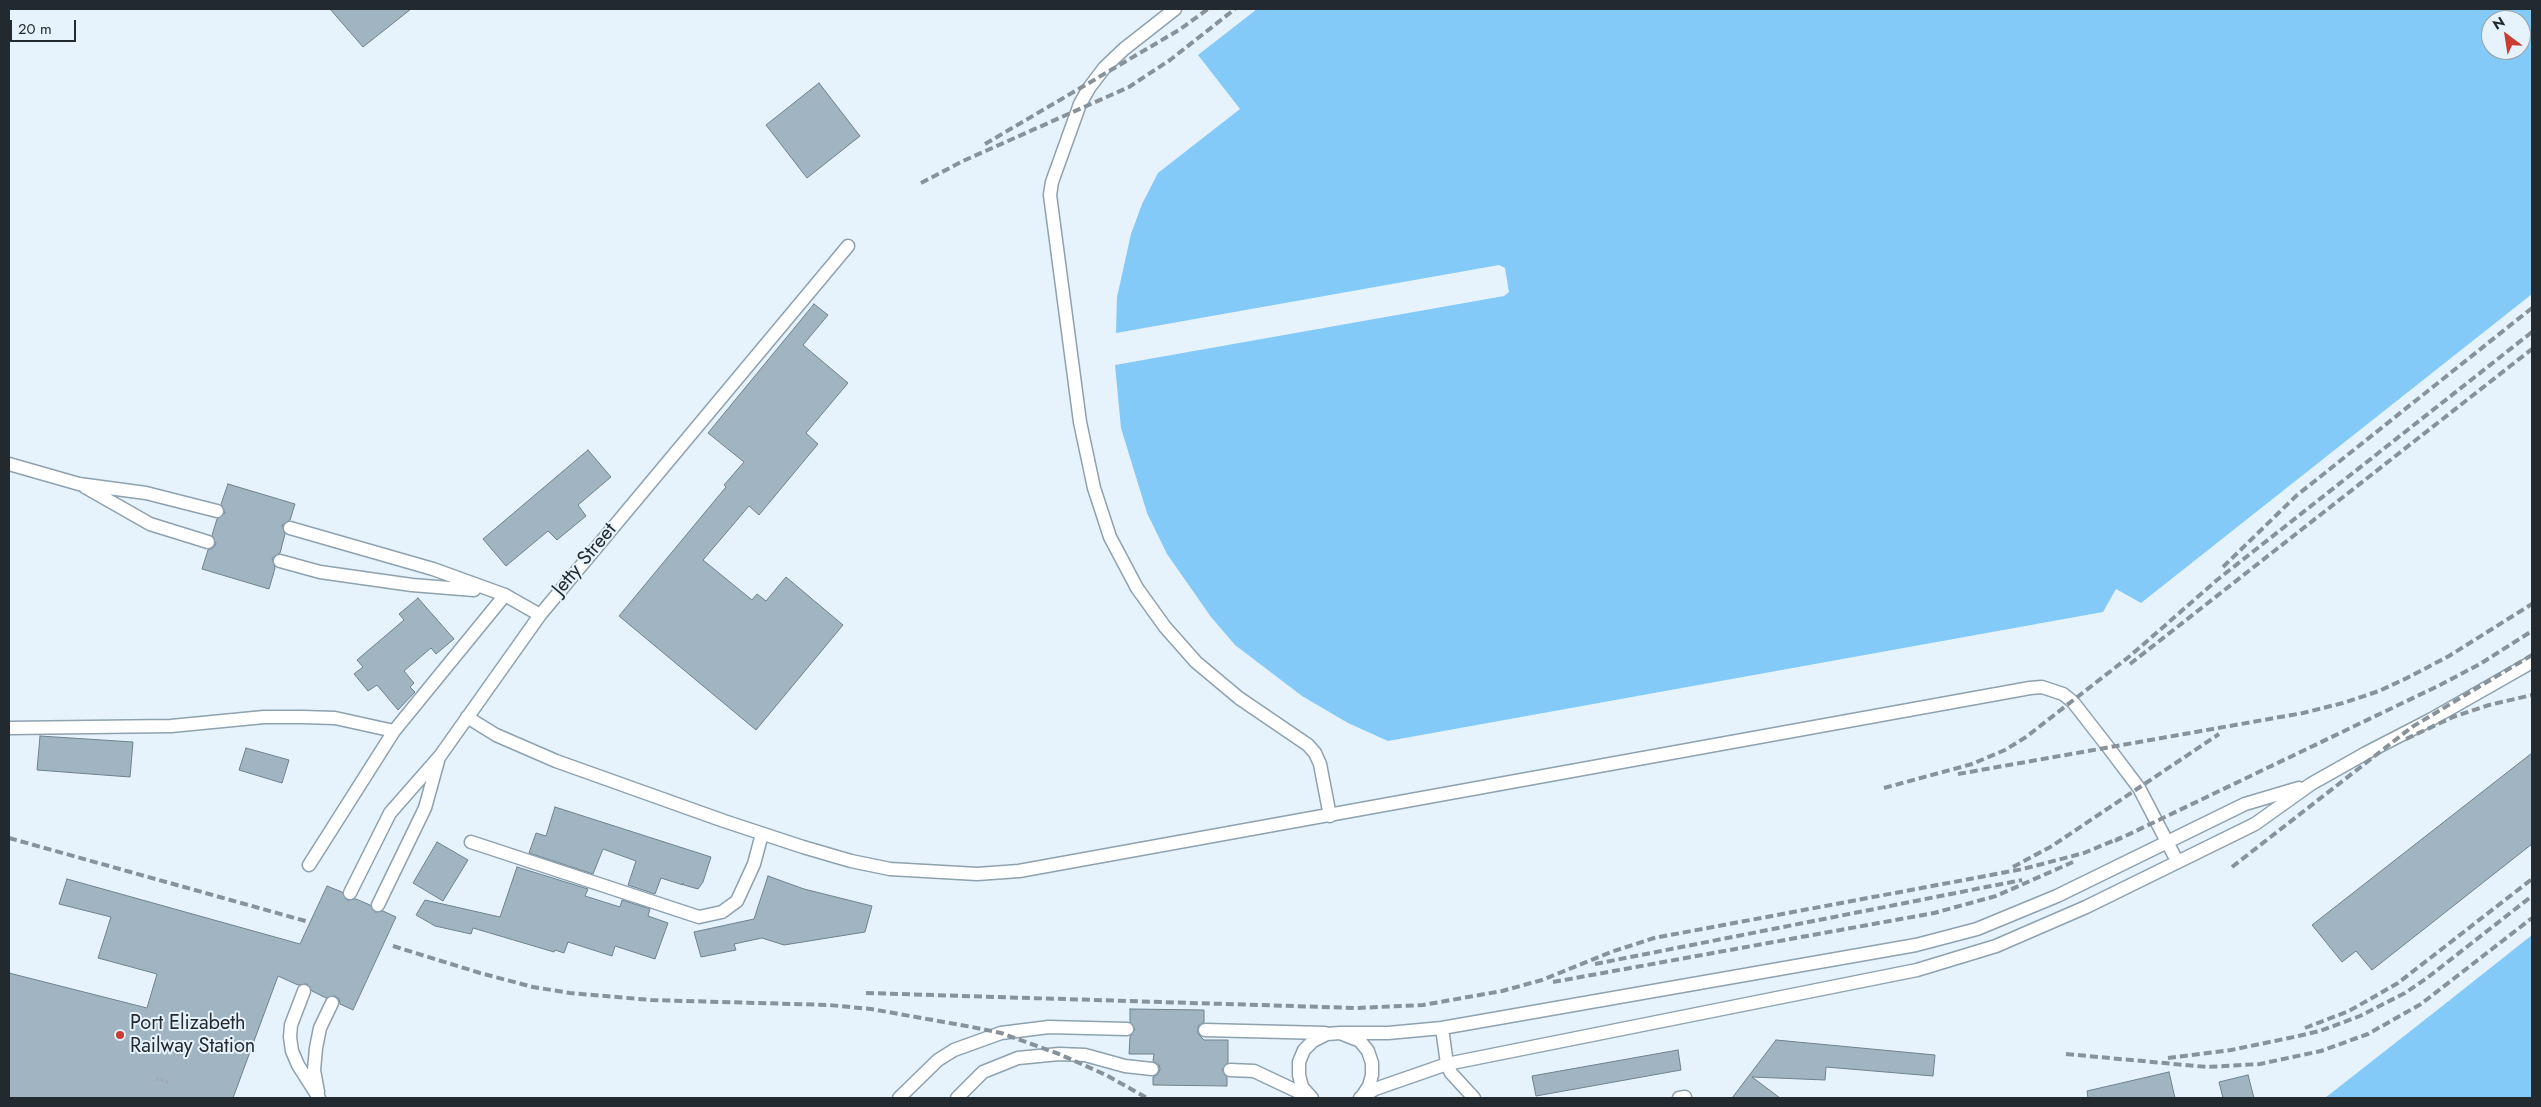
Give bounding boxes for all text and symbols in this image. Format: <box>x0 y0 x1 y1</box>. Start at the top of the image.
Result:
scale bar <box>12 10 79 42</box>
north arrow <box>2481 10 2531 60</box>
text: N <box>2489 12 2509 34</box>
text: 20 m <box>18 18 52 40</box>
street label: Jetty Street <box>548 519 622 601</box>
place label: Port Elizabeth Railway Station <box>130 1012 255 1059</box>
marker: Port Elizabeth Railway Station <box>114 1029 126 1041</box>

